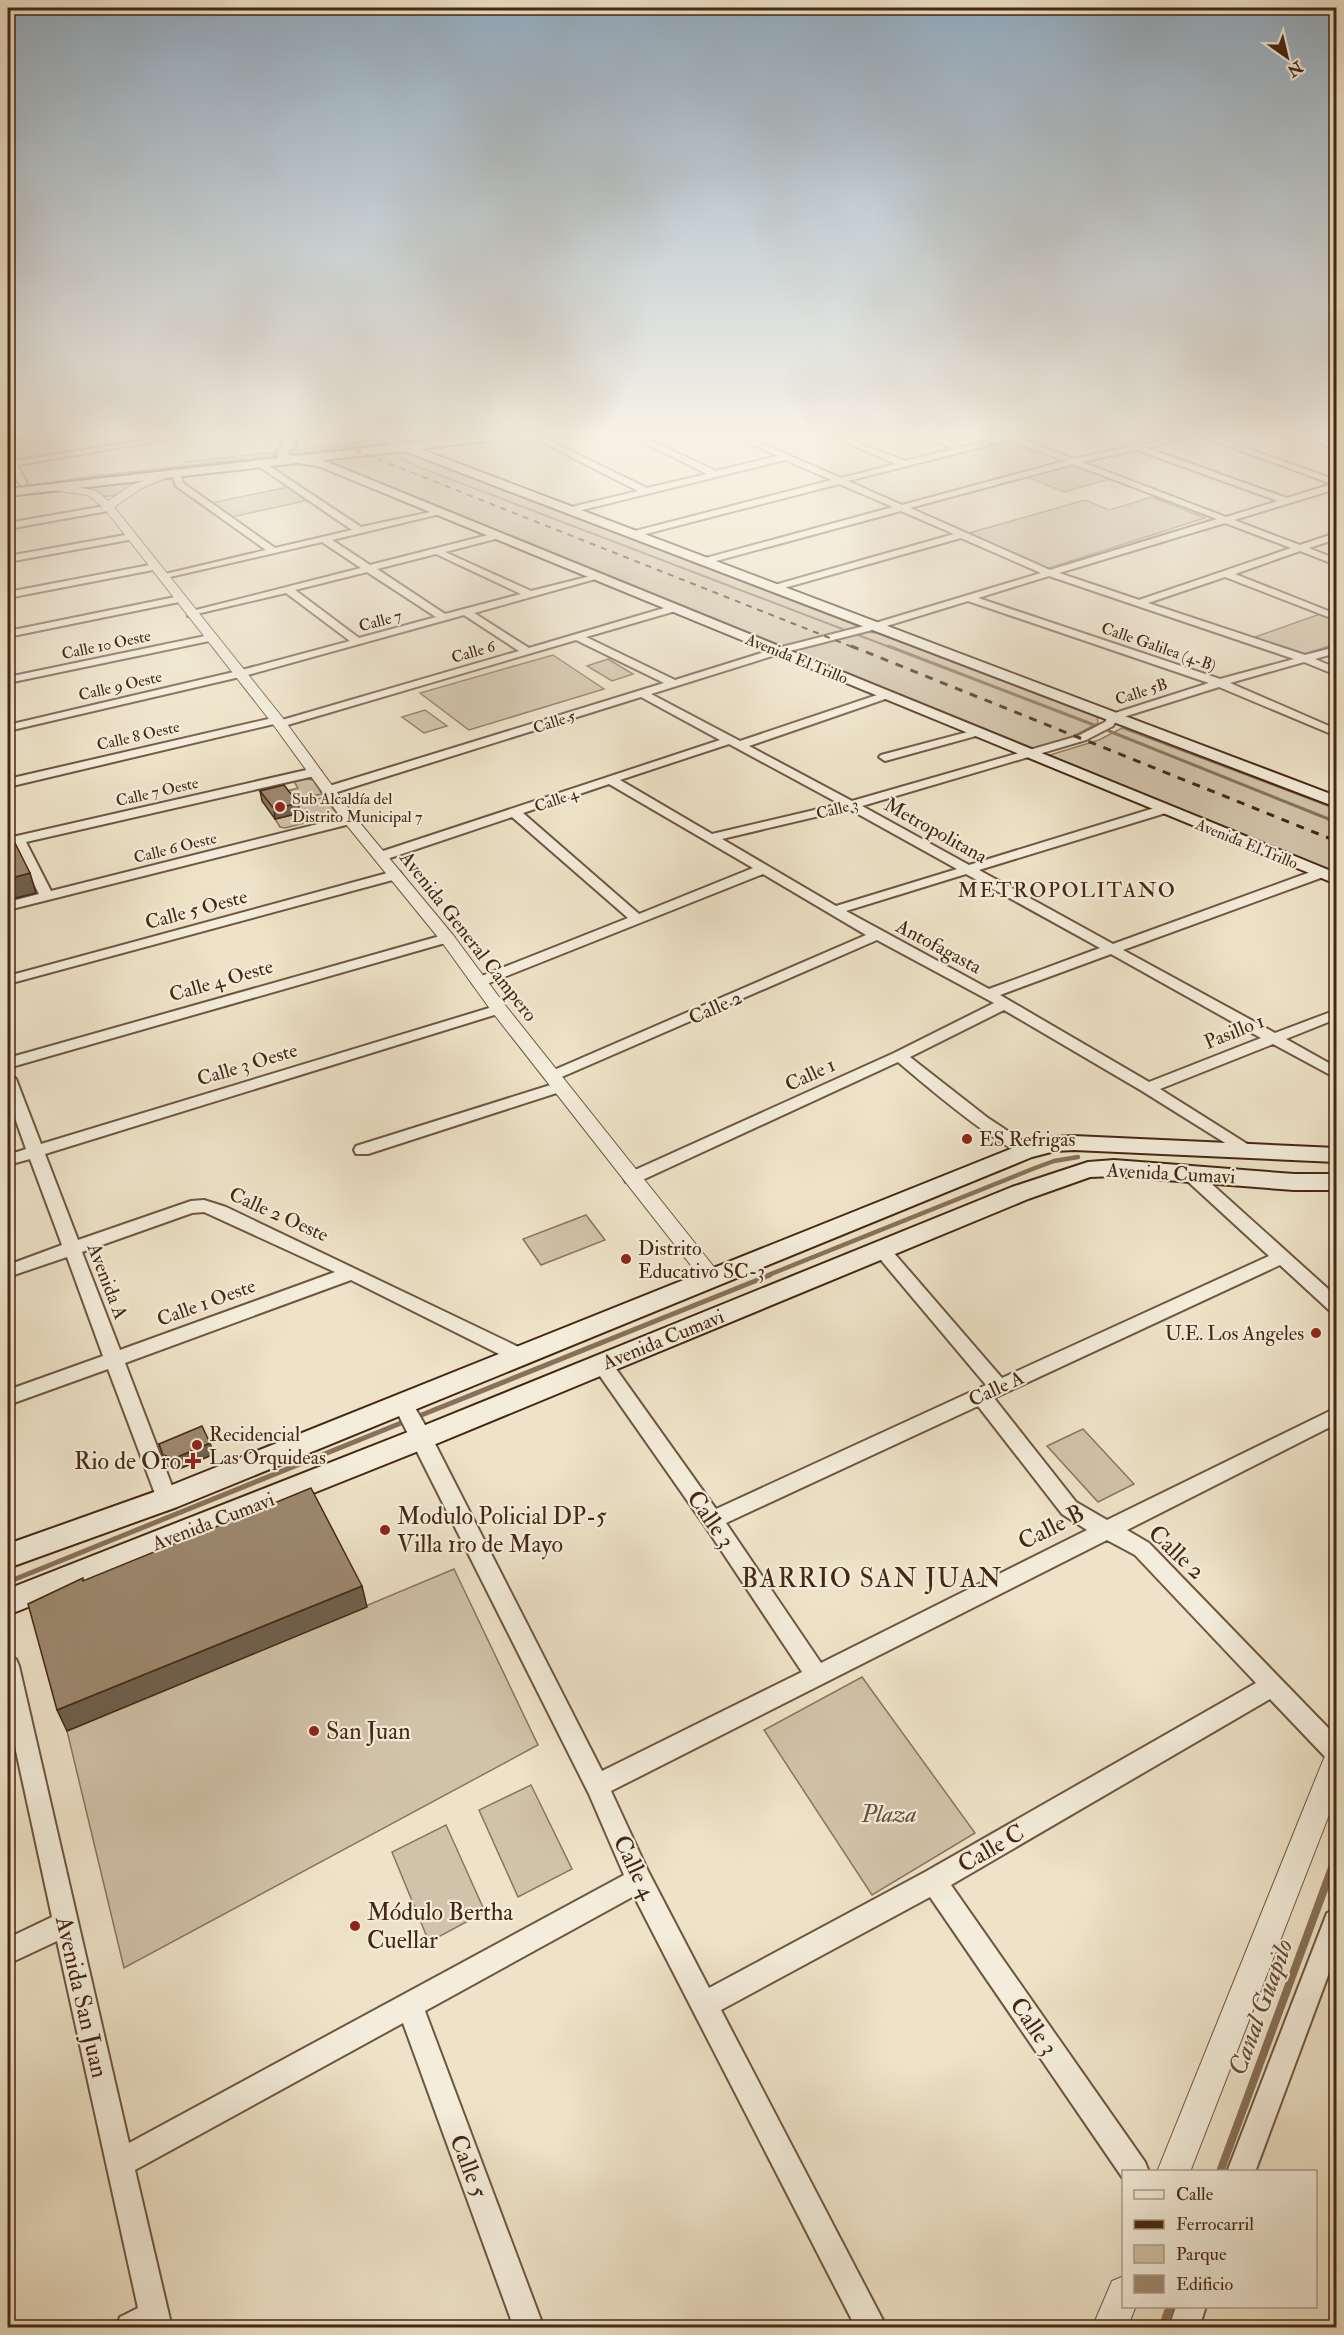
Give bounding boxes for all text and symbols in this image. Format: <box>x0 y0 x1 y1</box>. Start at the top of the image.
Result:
north arrow <box>1257 27 1317 87</box>
text: N <box>1283 56 1307 81</box>
street label: Calle 7 <box>357 605 405 636</box>
street label: Calle Galilea (4-B) <box>1099 618 1219 676</box>
street label: Calle 10 Oeste <box>60 626 153 664</box>
street label: Avenida El Trillo <box>742 629 851 689</box>
street label: Calle 6 <box>449 636 498 668</box>
street label: Calle 9 Oeste <box>77 667 164 705</box>
street label: Calle 5B <box>1113 674 1170 710</box>
street label: Calle 5 <box>531 706 578 738</box>
street label: Calle 8 Oeste <box>95 717 182 755</box>
street label: Calle 7 Oeste <box>114 773 201 811</box>
street label: Calle 4 <box>532 783 582 817</box>
place label: Sub Alcaldía del Distrito Municipal 7 <box>292 789 423 828</box>
street label: Metropolitana <box>879 792 992 870</box>
street label: Calle 3 <box>814 794 860 824</box>
marker: Sub Alcaldía del Distrito Municipal 7 <box>273 800 287 814</box>
street label: Avenida El Trillo <box>1192 814 1301 874</box>
street label: Calle 6 Oeste <box>132 828 219 868</box>
street label: Avenida General Campero <box>393 845 543 1027</box>
district label: METROPOLITANO <box>958 877 1176 904</box>
street label: Calle 5 Oeste <box>142 884 250 935</box>
street label: Antofagasta <box>891 913 987 980</box>
street label: Calle 4 Oeste <box>166 954 276 1007</box>
street label: Calle 2 <box>685 985 746 1030</box>
street label: Pasillo 1 <box>1200 1008 1268 1055</box>
street label: Calle 3 Oeste <box>194 1037 300 1092</box>
street label: Calle 1 <box>781 1052 839 1097</box>
place label: ES Refrigas <box>979 1127 1076 1152</box>
marker: ES Refrigas <box>960 1132 974 1146</box>
street label: Avenida Cumavi <box>1105 1158 1236 1189</box>
street label: Calle 2 Oeste <box>225 1181 332 1247</box>
place label: Distrito Educativo SC-3 <box>638 1236 765 1284</box>
street label: Avenida A <box>81 1239 134 1323</box>
marker: Distrito Educativo SC-3 <box>619 1252 633 1266</box>
street label: Calle 1 Oeste <box>153 1273 259 1332</box>
street label: Avenida Cumavi <box>598 1304 728 1376</box>
place label: U.E. Los Angeles <box>1165 1321 1304 1346</box>
marker: U.E. Los Angeles <box>1309 1326 1323 1340</box>
street label: Calle A <box>965 1365 1028 1412</box>
place label: Recidencial Las Orquideas <box>209 1422 326 1470</box>
marker: Recidencial Las Orquideas <box>190 1438 204 1452</box>
place label: Rio de Oro <box>74 1446 181 1477</box>
marker: Rio de Oro <box>186 1454 200 1468</box>
street label: Calle 3 <box>680 1484 742 1554</box>
street label: Avenida Cumavi <box>148 1487 278 1557</box>
street label: Calle B <box>1013 1498 1090 1557</box>
place label: Modulo Policial DP-5 Villa 1ro de Mayo <box>397 1501 607 1560</box>
street label: Calle 2 <box>1142 1518 1212 1586</box>
marker: Modulo Policial DP-5 Villa 1ro de Mayo <box>378 1523 392 1537</box>
district label: BARRIO SAN JUAN <box>741 1563 1003 1595</box>
place label: San Juan <box>326 1716 411 1747</box>
marker: San Juan <box>307 1724 321 1738</box>
park label: Plaza <box>860 1799 917 1830</box>
street label: Calle C <box>952 1817 1030 1880</box>
street label: Calle 4 <box>606 1830 664 1905</box>
place label: Módulo Bertha Cuellar <box>367 1897 514 1956</box>
street label: Avenida San Juan <box>48 1912 115 2081</box>
marker: Módulo Bertha Cuellar <box>348 1919 362 1933</box>
water label: Canal Guapilo <box>1222 1935 1300 2080</box>
street label: Calle 3 <box>1003 1991 1065 2061</box>
street label: Calle 5 <box>442 2130 495 2203</box>
legend <box>1122 2170 1317 2308</box>
text: Calle <box>1176 2183 1214 2206</box>
text: Ferrocarril <box>1176 2213 1254 2236</box>
text: Parque <box>1176 2243 1227 2266</box>
text: Edificio <box>1176 2273 1233 2296</box>

